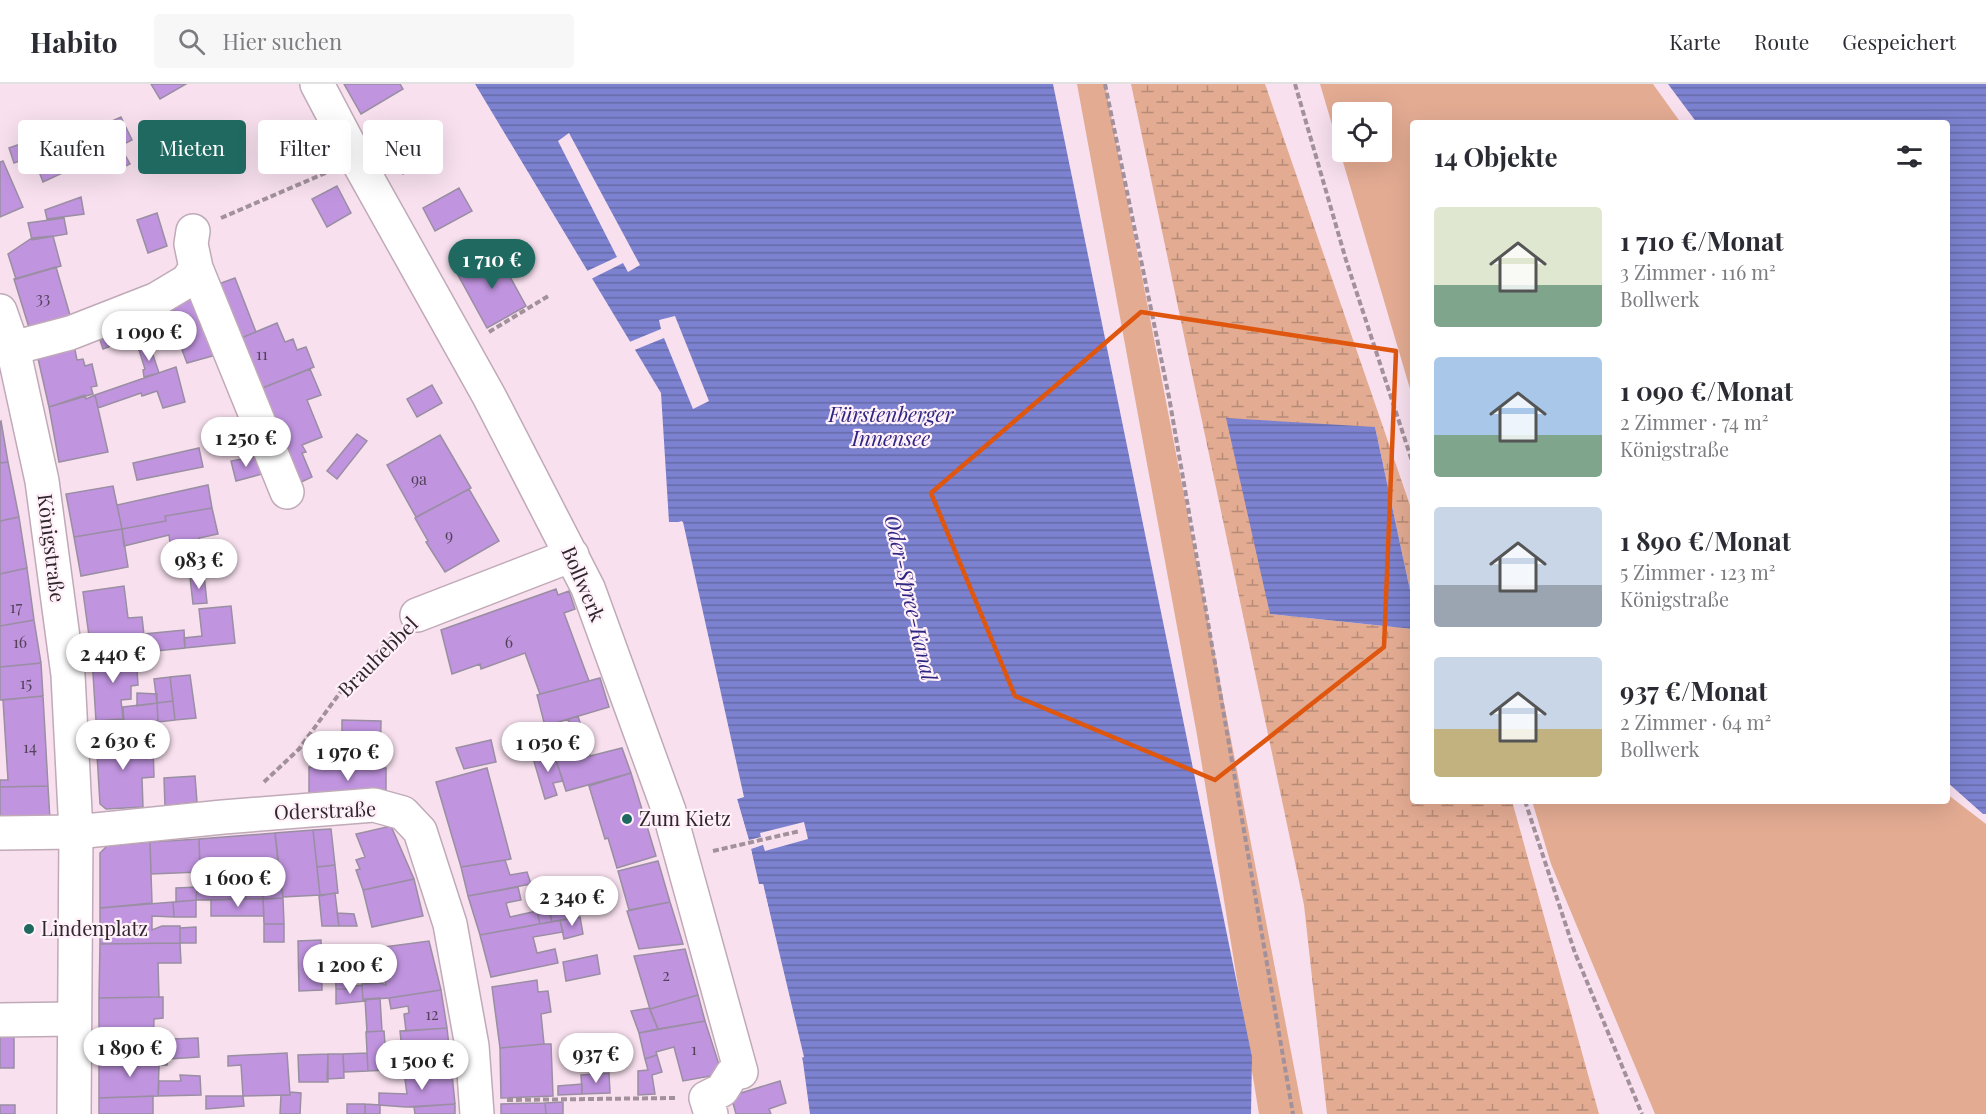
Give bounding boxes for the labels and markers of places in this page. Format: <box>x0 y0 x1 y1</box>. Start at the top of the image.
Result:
pin: 1 710 € <box>437 239 547 290</box>
pin: 1 090 € <box>94 311 204 362</box>
pin: 1 250 € <box>191 417 301 468</box>
pin: 983 € <box>157 539 241 590</box>
pin: 2 440 € <box>58 633 168 684</box>
pin: 2 630 € <box>68 720 178 771</box>
pin: 1 050 € <box>493 722 603 773</box>
pin: 1 970 € <box>293 731 403 782</box>
place label: Zum Kietz <box>639 804 731 831</box>
marker: Zum Kietz <box>620 812 634 826</box>
pin: 1 600 € <box>183 857 293 908</box>
pin: 2 340 € <box>517 876 627 927</box>
place label: Lindenplatz <box>41 914 148 941</box>
marker: Lindenplatz <box>22 922 36 936</box>
pin: 1 200 € <box>295 944 405 995</box>
pin: 1 890 € <box>75 1027 185 1078</box>
pin: 937 € <box>554 1033 638 1084</box>
pin: 1 500 € <box>367 1040 477 1091</box>

